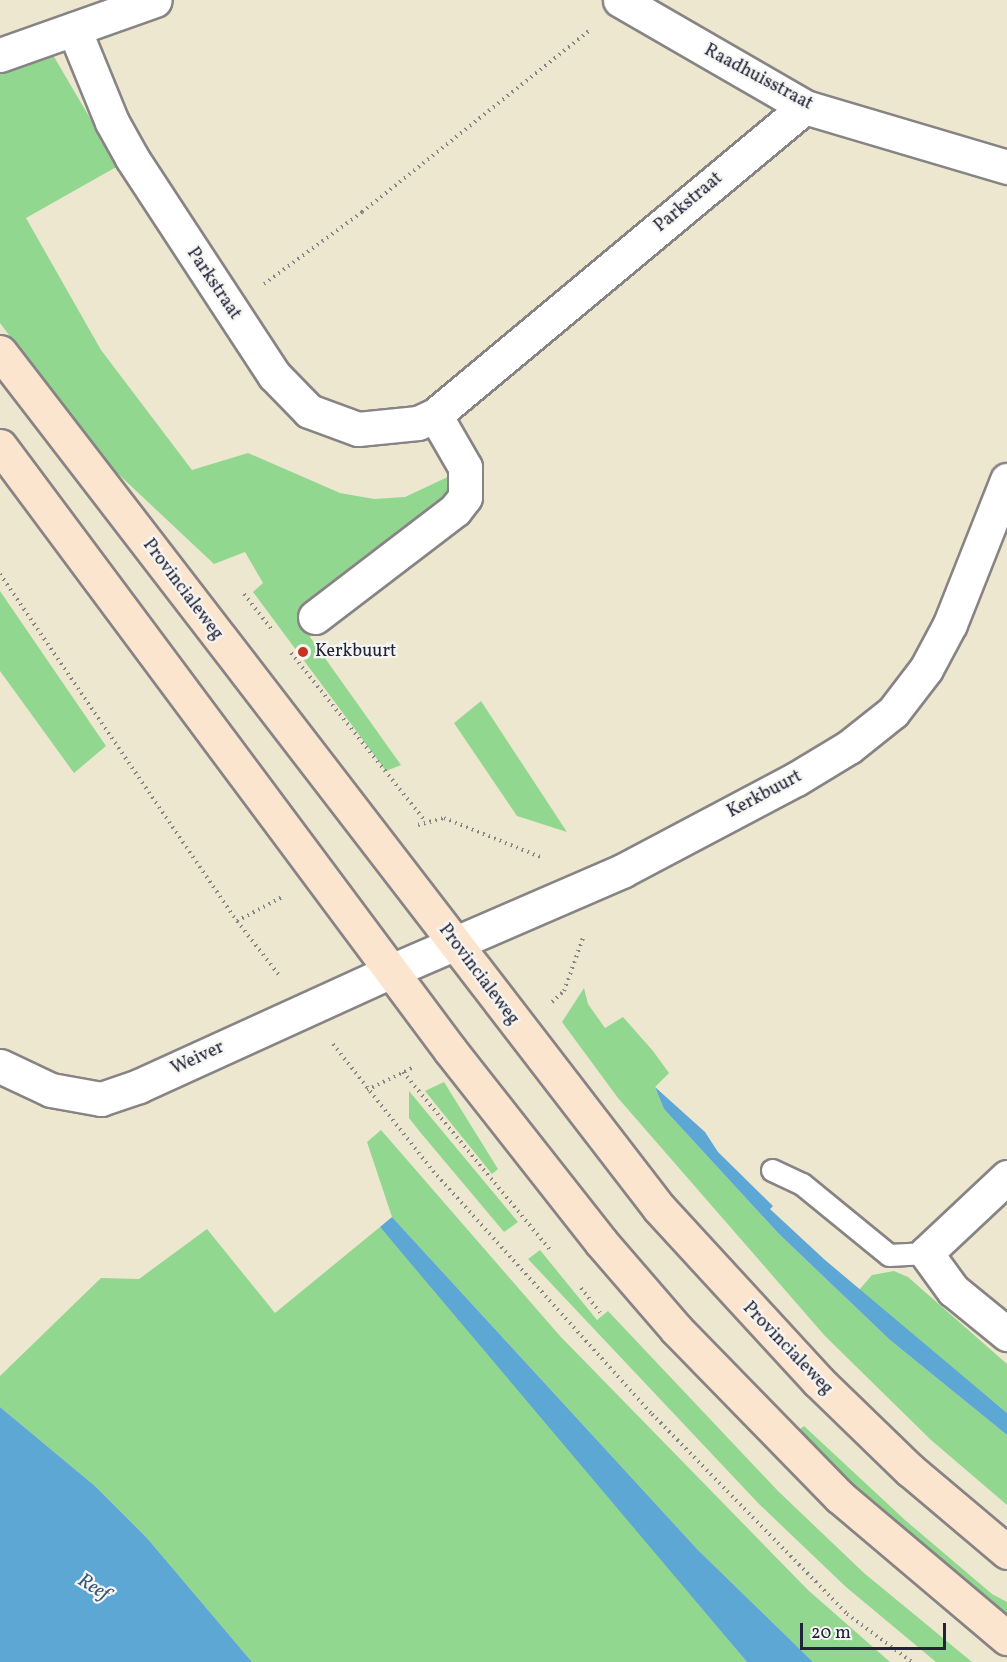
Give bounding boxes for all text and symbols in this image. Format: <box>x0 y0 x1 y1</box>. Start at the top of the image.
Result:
street label: Raadhuisstraat <box>700 40 816 116</box>
street label: Parkstraat <box>651 168 727 238</box>
street label: Parkstraat <box>181 244 245 324</box>
street label: Provincialeweg <box>137 535 227 645</box>
place label: Kerkbuurt <box>315 641 396 663</box>
marker: Kerkbuurt <box>296 645 310 659</box>
street label: Kerkbuurt <box>724 766 806 824</box>
street label: Provincialeweg <box>433 920 523 1030</box>
street label: Weiver <box>168 1037 228 1081</box>
street label: Provincialeweg <box>737 1298 837 1400</box>
water label: Reef <box>73 1569 113 1607</box>
scale bar <box>803 1611 948 1649</box>
text: 20 m <box>811 1621 851 1646</box>

